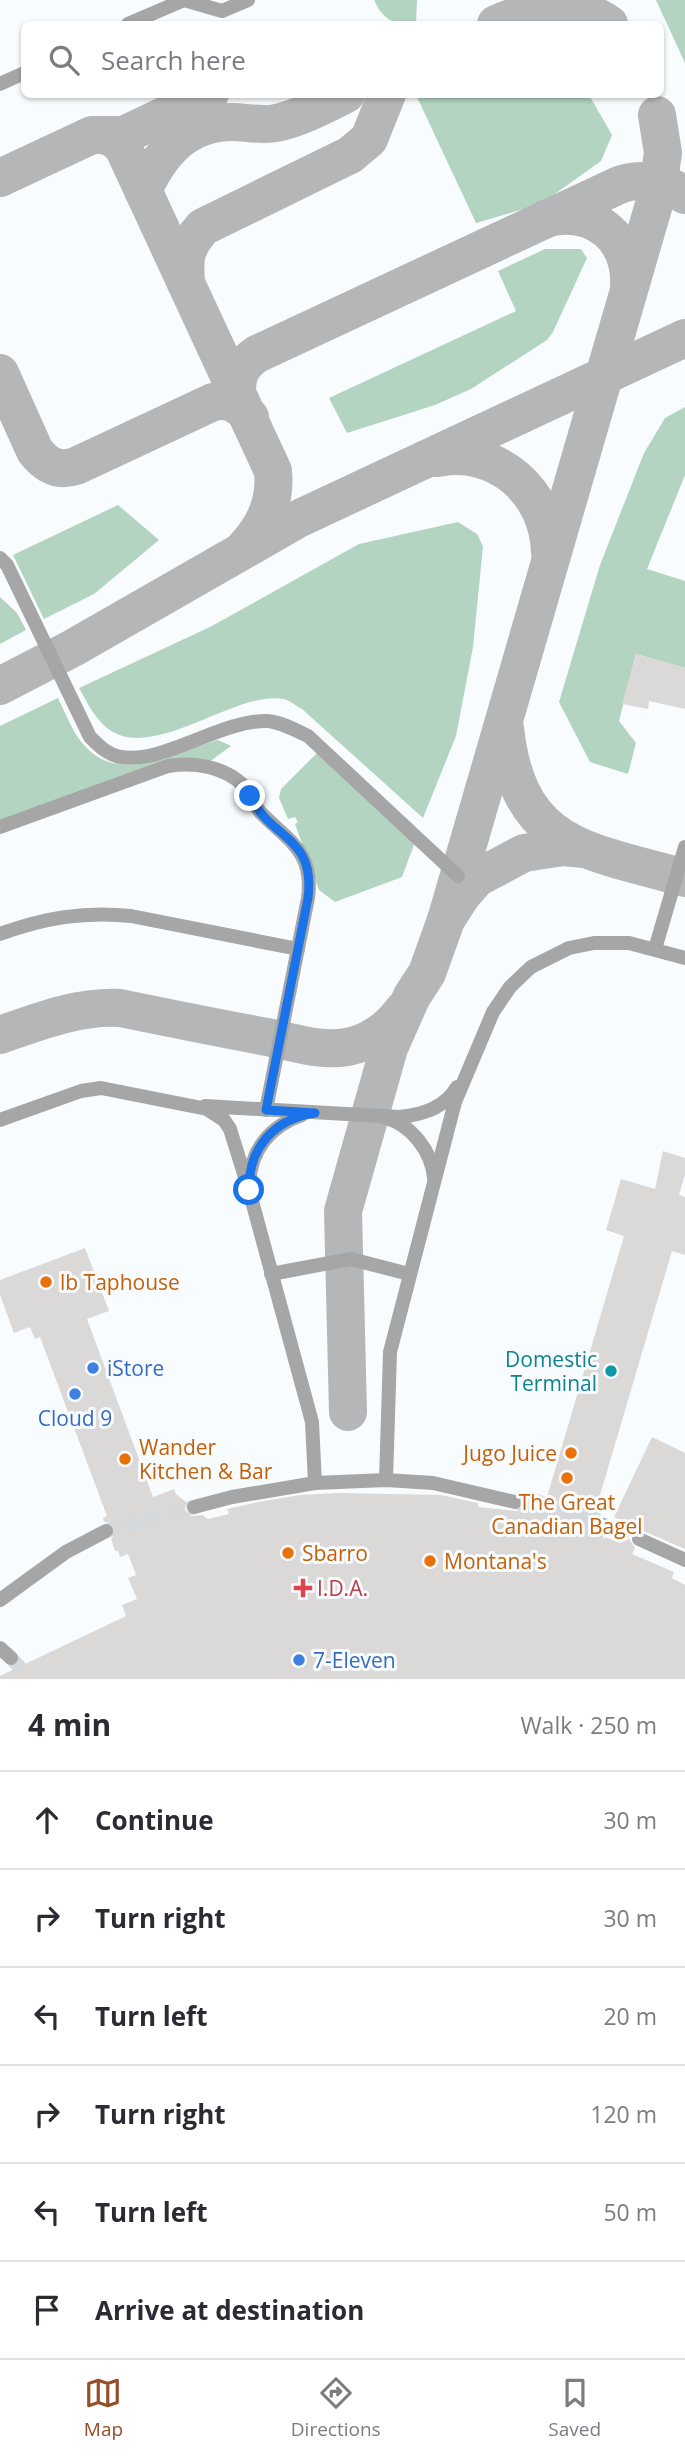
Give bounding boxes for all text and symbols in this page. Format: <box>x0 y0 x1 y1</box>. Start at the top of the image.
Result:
search box <box>21 21 664 98</box>
icon: search <box>45 41 83 79</box>
text: Search here <box>101 42 246 78</box>
route end <box>234 780 265 811</box>
route start <box>233 1174 264 1205</box>
place label: lb Taphouse <box>60 1268 180 1296</box>
marker: lb Taphouse <box>38 1274 54 1290</box>
place label: Domestic Terminal <box>505 1345 597 1397</box>
place label: iStore <box>107 1354 164 1382</box>
marker: iStore <box>85 1360 101 1376</box>
marker: Domestic Terminal <box>603 1363 619 1379</box>
marker: Cloud 9 <box>67 1386 83 1402</box>
place label: Cloud 9 <box>38 1404 112 1432</box>
place label: Wander Kitchen & Bar <box>139 1433 273 1485</box>
place label: Jugo Juice <box>461 1439 557 1467</box>
marker: Jugo Juice <box>563 1445 579 1461</box>
marker: Wander Kitchen & Bar <box>117 1451 133 1467</box>
marker: The Great Canadian Bagel <box>559 1470 575 1486</box>
place label: The Great Canadian Bagel <box>491 1488 643 1540</box>
place label: Sbarro <box>302 1539 368 1567</box>
marker: Sbarro <box>280 1545 296 1561</box>
place label: Montana's <box>444 1547 547 1575</box>
marker: Montana's <box>422 1553 438 1569</box>
place label: I.D.A. <box>317 1574 368 1602</box>
marker: I.D.A. <box>295 1580 311 1596</box>
place label: 7-Eleven <box>313 1646 396 1674</box>
marker: 7-Eleven <box>291 1652 307 1668</box>
text: 4 min <box>28 1704 111 1745</box>
text: Walk · 250 m <box>520 1709 657 1741</box>
icon: ahead <box>28 1801 66 1839</box>
text: Continue <box>95 1802 214 1838</box>
text: 30 m <box>603 1804 657 1836</box>
icon: right <box>28 1899 66 1937</box>
text: Turn right <box>95 1900 226 1936</box>
text: 30 m <box>603 1902 657 1934</box>
icon: left <box>28 1997 66 2035</box>
text: Turn left <box>95 1998 207 2034</box>
text: 20 m <box>603 2000 657 2032</box>
icon: right <box>28 2095 66 2133</box>
text: Turn right <box>95 2096 226 2132</box>
text: 120 m <box>590 2098 657 2130</box>
icon: left <box>28 2193 66 2231</box>
text: Turn left <box>95 2194 207 2230</box>
text: 50 m <box>603 2196 657 2228</box>
icon: arrive <box>28 2291 66 2329</box>
text: Arrive at destination <box>95 2292 364 2328</box>
tab: Map <box>84 2374 123 2442</box>
tab: Directions <box>291 2374 381 2442</box>
tab: Saved <box>548 2374 601 2442</box>

